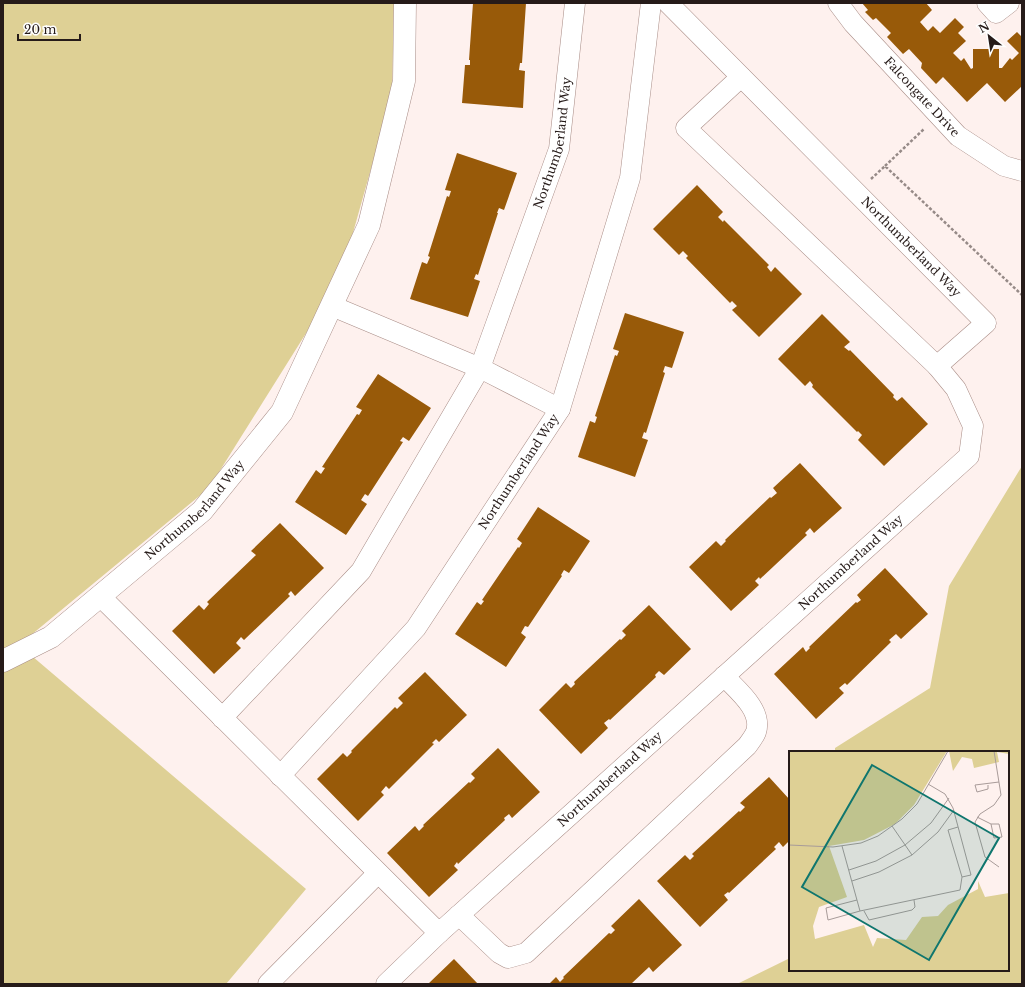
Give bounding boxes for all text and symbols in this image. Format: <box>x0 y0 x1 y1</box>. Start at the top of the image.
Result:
scale bar <box>18 16 80 42</box>
north arrow <box>969 16 1009 56</box>
text: N <box>976 18 993 36</box>
text: 20 m <box>24 22 56 37</box>
street label: Falcongate Drive <box>881 54 963 140</box>
street label: Northumberland Way <box>530 76 574 211</box>
street label: Northumberland Way <box>858 194 965 300</box>
street label: Northumberland Way <box>475 411 562 532</box>
street label: Northumberland Way <box>142 456 247 563</box>
street label: Northumberland Way <box>795 511 906 613</box>
street label: Northumberland Way <box>554 728 665 830</box>
inset map <box>789 751 1009 971</box>

